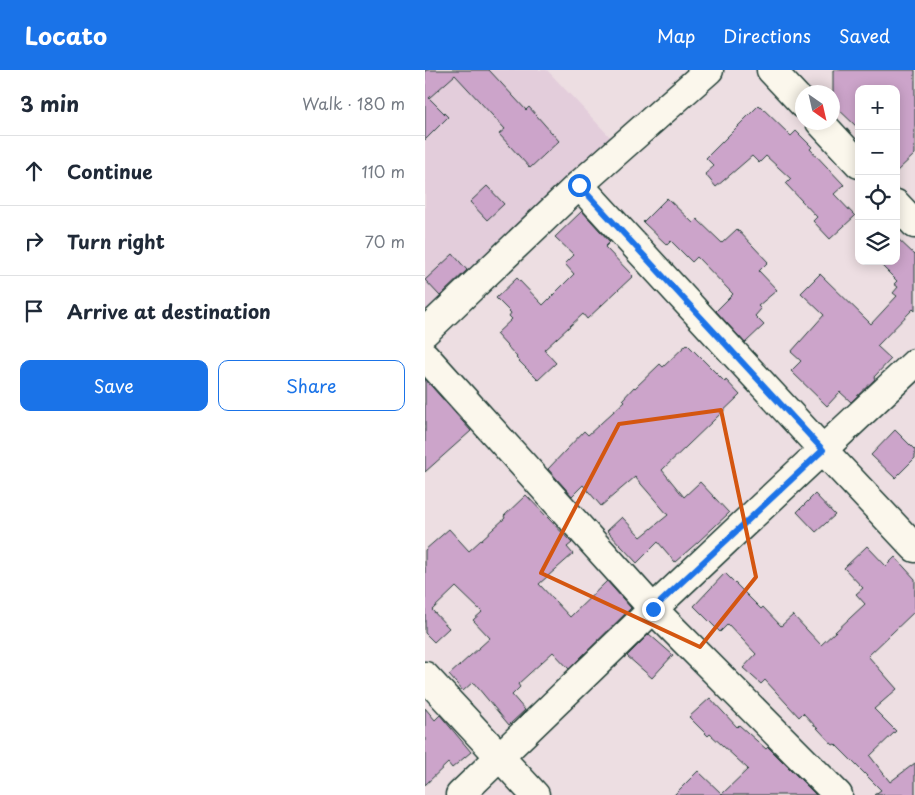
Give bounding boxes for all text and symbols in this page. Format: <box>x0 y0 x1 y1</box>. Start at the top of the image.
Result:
text: Locato <box>25 17 107 53</box>
text: Map <box>657 22 695 49</box>
text: Directions <box>723 22 811 49</box>
text: Saved <box>839 22 890 49</box>
north arrow <box>795 85 840 130</box>
map controls <box>855 85 900 265</box>
button: + <box>855 85 900 130</box>
text: 3 min <box>20 87 79 119</box>
text: Walk · 180 m <box>302 91 405 115</box>
button: − <box>855 130 900 175</box>
icon: ahead <box>20 157 48 185</box>
text: Continue <box>67 157 153 185</box>
text: 110 m <box>362 159 405 183</box>
route start <box>568 174 591 197</box>
button: locate <box>855 175 900 220</box>
button: layers <box>855 220 900 265</box>
icon: right <box>20 227 48 255</box>
text: Turn right <box>67 227 165 255</box>
text: 70 m <box>365 229 405 253</box>
icon: arrive <box>20 297 48 325</box>
text: Arrive at destination <box>67 297 271 325</box>
button: Save <box>20 360 208 411</box>
button: Share <box>218 360 405 411</box>
route end <box>642 598 665 621</box>

